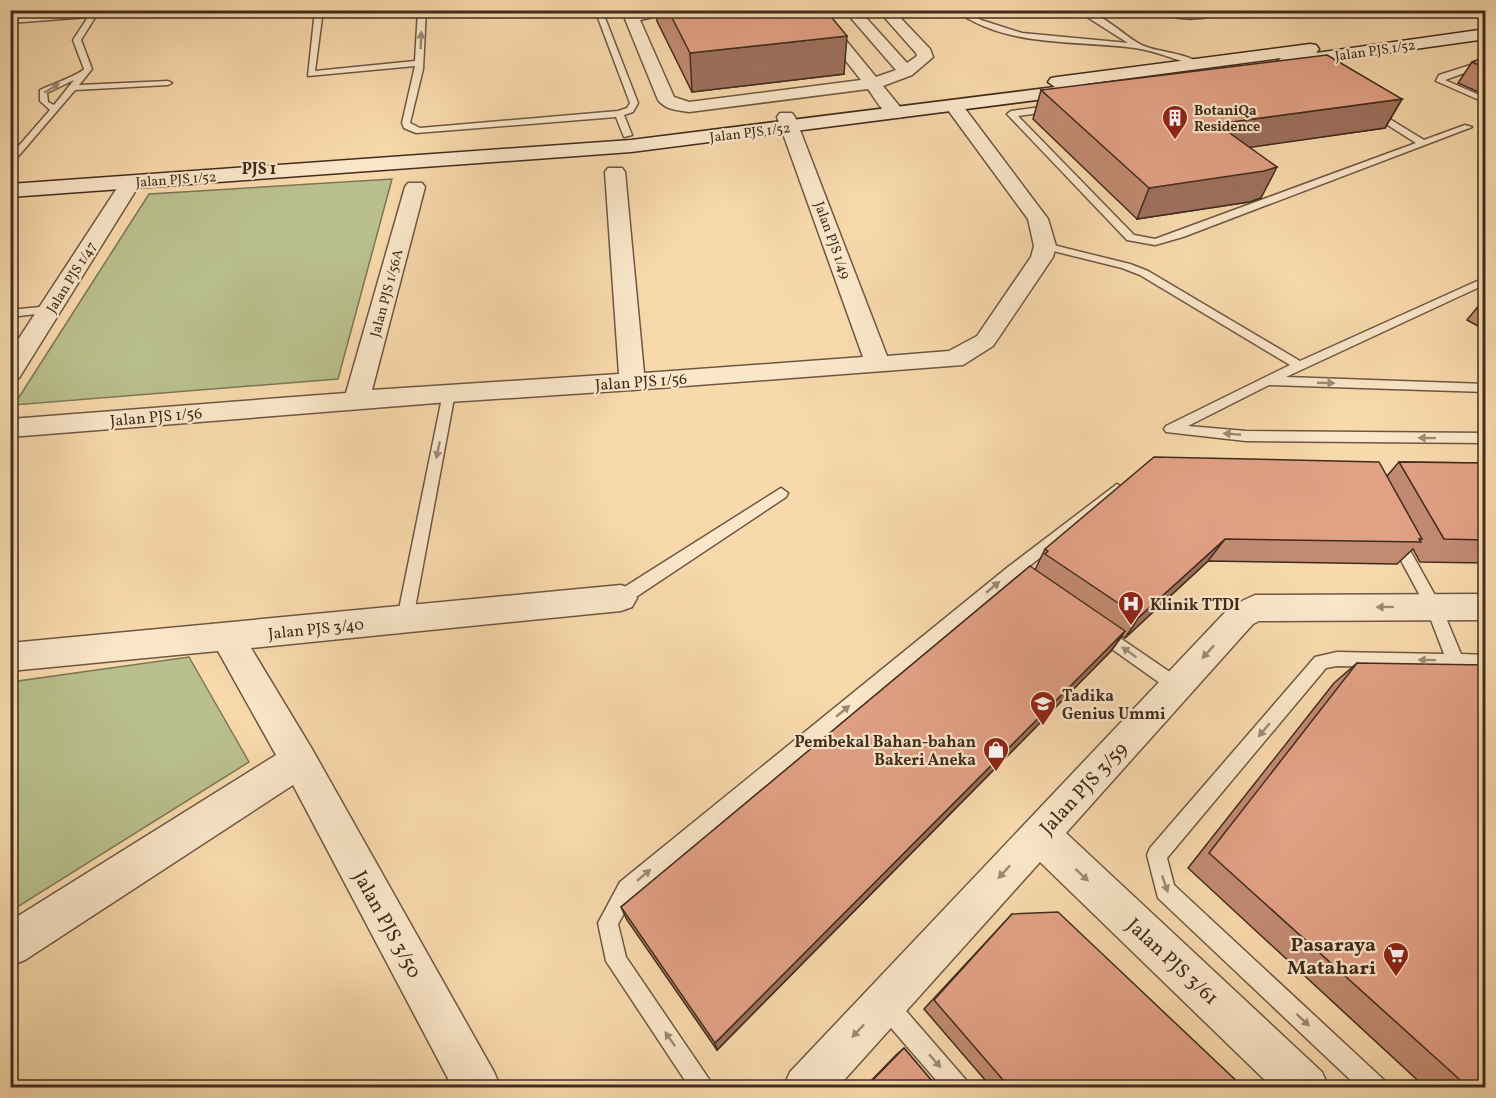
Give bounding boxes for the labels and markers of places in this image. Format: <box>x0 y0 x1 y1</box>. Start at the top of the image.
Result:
place label: BotaniQa Residence <box>1194 102 1260 137</box>
building icon: BotaniQa Residence <box>1160 103 1190 141</box>
hospital icon: Klinik TTDI <box>1116 589 1146 627</box>
place label: Klinik TTDI <box>1150 595 1240 617</box>
place label: Tadika Genius Ummi <box>1062 686 1166 726</box>
school or university icon: Tadika Genius Ummi <box>1028 689 1058 727</box>
place label: Pembekal Bahan-bahan Bakeri Aneka <box>794 732 976 772</box>
shop icon: Pembekal Bahan-bahan Bakeri Aneka <box>981 735 1011 773</box>
place label: Pasaraya Matahari <box>1287 932 1376 983</box>
supermarket icon: Pasaraya Matahari <box>1381 940 1411 978</box>

